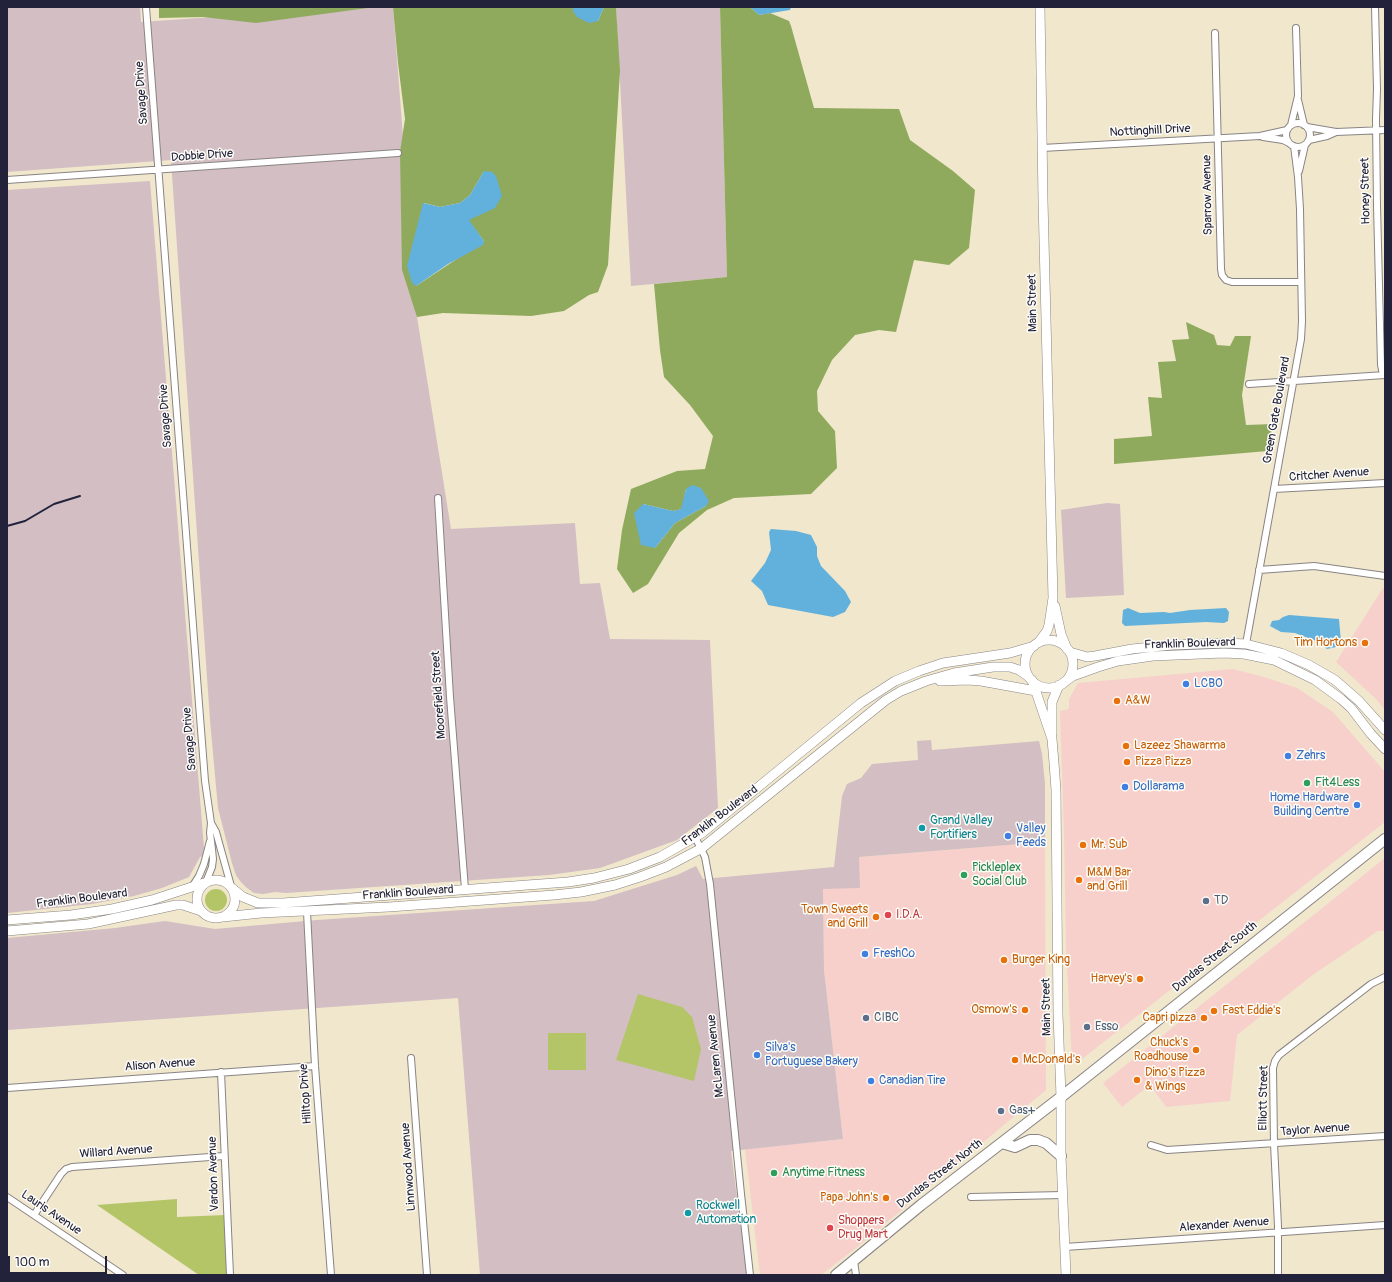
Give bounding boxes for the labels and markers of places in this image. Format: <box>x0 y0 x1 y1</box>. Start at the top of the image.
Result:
place label: Tim Hortons <box>1294 636 1357 650</box>
marker: Tim Hortons <box>1360 638 1370 648</box>
place label: LCBO <box>1194 677 1223 691</box>
marker: LCBO <box>1181 679 1191 689</box>
place label: A&W <box>1125 694 1151 708</box>
marker: A&W <box>1112 696 1122 706</box>
place label: Lazeez Shawarma <box>1134 739 1226 753</box>
marker: Lazeez Shawarma <box>1121 741 1131 751</box>
place label: Zehrs <box>1296 749 1325 763</box>
marker: Zehrs <box>1283 751 1293 761</box>
place label: Pizza Pizza <box>1135 755 1191 769</box>
marker: Pizza Pizza <box>1122 757 1132 767</box>
place label: Fit4Less <box>1315 776 1360 790</box>
marker: Fit4Less <box>1302 778 1312 788</box>
place label: Dollarama <box>1133 780 1184 794</box>
marker: Dollarama <box>1120 782 1130 792</box>
place label: Home Hardware Building Centre <box>1269 791 1349 819</box>
marker: Home Hardware Building Centre <box>1352 800 1362 810</box>
place label: Grand Valley Fortifiers <box>930 814 992 842</box>
place label: Valley Feeds <box>1016 822 1046 850</box>
marker: Grand Valley Fortifiers <box>917 823 927 833</box>
marker: Valley Feeds <box>1003 831 1013 841</box>
place label: Mr. Sub <box>1091 838 1127 852</box>
marker: Mr. Sub <box>1078 840 1088 850</box>
place label: Pickleplex Social Club <box>972 861 1027 889</box>
place label: M&M Bar and Grill <box>1087 866 1131 894</box>
marker: Pickleplex Social Club <box>959 870 969 880</box>
marker: M&M Bar and Grill <box>1074 875 1084 885</box>
place label: TD <box>1214 894 1228 908</box>
marker: TD <box>1201 896 1211 906</box>
place label: Town Sweets and Grill <box>801 903 868 931</box>
place label: I.D.A. <box>896 908 923 922</box>
marker: I.D.A. <box>883 910 893 920</box>
marker: Town Sweets and Grill <box>871 912 881 922</box>
place label: FreshCo <box>873 947 915 961</box>
marker: FreshCo <box>860 949 870 959</box>
place label: Burger King <box>1012 953 1070 967</box>
marker: Burger King <box>999 955 1009 965</box>
place label: Harvey's <box>1091 972 1132 986</box>
marker: Harvey's <box>1135 974 1145 984</box>
place label: Osmow's <box>971 1003 1017 1017</box>
place label: Fast Eddie's <box>1222 1004 1281 1018</box>
marker: Osmow's <box>1020 1005 1030 1015</box>
marker: Fast Eddie's <box>1209 1006 1219 1016</box>
place label: CIBC <box>874 1011 899 1025</box>
place label: Capri pizza <box>1142 1011 1196 1025</box>
marker: CIBC <box>861 1013 871 1023</box>
marker: Capri pizza <box>1199 1013 1209 1023</box>
place label: Esso <box>1095 1020 1118 1034</box>
marker: Esso <box>1082 1022 1092 1032</box>
place label: Chuck's Roadhouse <box>1134 1036 1188 1064</box>
place label: Silva's Portuguese Bakery <box>765 1041 858 1069</box>
marker: Chuck's Roadhouse <box>1191 1045 1201 1055</box>
marker: Silva's Portuguese Bakery <box>752 1050 762 1060</box>
place label: McDonald's <box>1023 1053 1080 1067</box>
marker: McDonald's <box>1010 1055 1020 1065</box>
place label: Dino's Pizza & Wings <box>1145 1066 1205 1094</box>
place label: Canadian Tire <box>879 1074 945 1088</box>
marker: Dino's Pizza & Wings <box>1132 1075 1142 1085</box>
marker: Canadian Tire <box>866 1076 876 1086</box>
place label: Gas+ <box>1009 1104 1035 1118</box>
marker: Gas+ <box>996 1106 1006 1116</box>
place label: Anytime Fitness <box>782 1166 865 1180</box>
marker: Anytime Fitness <box>769 1168 779 1178</box>
place label: Papa John's <box>820 1191 878 1205</box>
marker: Papa John's <box>881 1193 891 1203</box>
place label: Rockwell Automation <box>696 1199 756 1227</box>
marker: Rockwell Automation <box>683 1208 693 1218</box>
place label: Shoppers Drug Mart <box>838 1214 888 1242</box>
marker: Shoppers Drug Mart <box>825 1223 835 1233</box>

